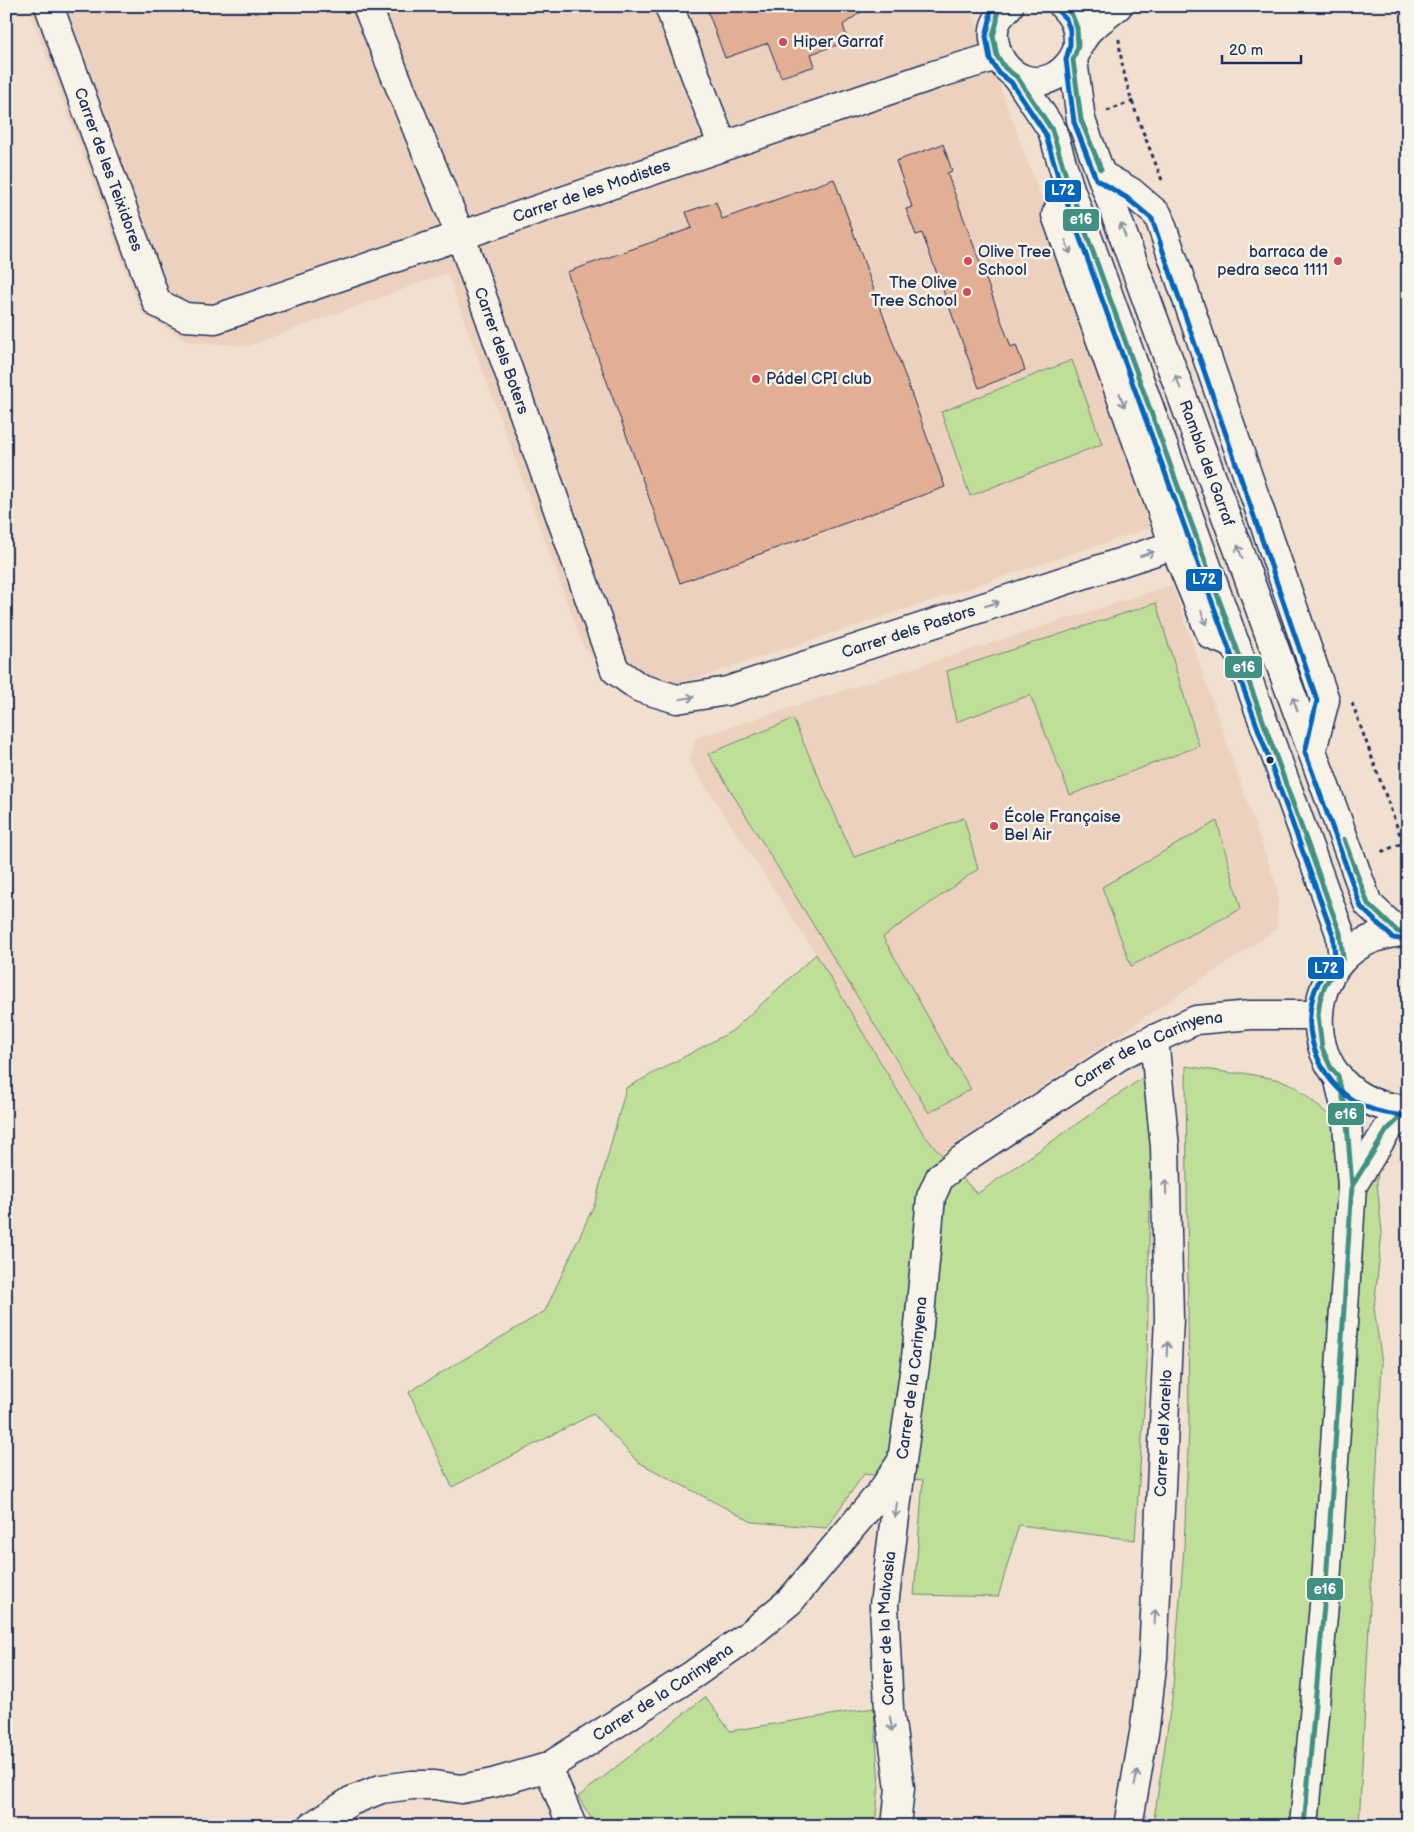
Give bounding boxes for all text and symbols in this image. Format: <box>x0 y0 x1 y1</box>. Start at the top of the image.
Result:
scale bar <box>1222 32 1300 64</box>
place label: Hiper Garraf <box>793 33 884 52</box>
marker: Hiper Garraf <box>777 36 789 48</box>
text: 20 m <box>1229 41 1263 60</box>
street label: Carrer de les Teixidores <box>70 85 147 254</box>
street label: Carrer de les Modistes <box>510 156 673 227</box>
line badge: L72 <box>1044 179 1082 203</box>
text: L72 <box>1051 182 1076 199</box>
line badge: e16 <box>1062 208 1100 232</box>
text: e16 <box>1070 211 1092 228</box>
one-way arrow <box>1118 222 1127 238</box>
one-way arrow <box>1064 239 1073 254</box>
place label: Olive Tree School <box>978 243 1052 280</box>
place label: barraca de pedra seca 1111 <box>1217 243 1329 280</box>
marker: Olive Tree School <box>962 255 974 267</box>
marker: barraca de pedra seca 1111 <box>1332 255 1344 267</box>
place label: The Olive Tree School <box>871 274 958 311</box>
street label: Carrer dels Boters <box>470 285 533 417</box>
marker: The Olive Tree School <box>961 286 973 298</box>
place label: Pádel CPI club <box>766 370 872 389</box>
marker: Pádel CPI club <box>750 373 762 385</box>
one-way arrow <box>1173 375 1182 391</box>
one-way arrow <box>1118 392 1127 407</box>
street label: Rambla del Garraf <box>1175 398 1238 529</box>
one-way arrow <box>1235 544 1244 560</box>
one-way arrow <box>1138 548 1154 558</box>
line badge: L72 <box>1185 568 1223 592</box>
text: L72 <box>1192 571 1217 588</box>
one-way arrow <box>984 599 1000 609</box>
street label: Carrer dels Pastors <box>839 601 978 662</box>
one-way arrow <box>1200 610 1209 625</box>
line badge: e16 <box>1224 655 1263 679</box>
text: e16 <box>1233 659 1255 676</box>
one-way arrow <box>678 692 694 702</box>
one-way arrow <box>1290 697 1299 712</box>
unlabelled marker <box>1265 755 1275 765</box>
place label: École Française Bel Air <box>1004 806 1121 845</box>
marker: École Française Bel Air <box>988 820 1000 832</box>
line badge: L72 <box>1307 956 1345 980</box>
text: L72 <box>1314 960 1339 977</box>
street label: Carrer de la Carinyena <box>1070 1008 1224 1093</box>
line badge: e16 <box>1327 1102 1365 1126</box>
text: e16 <box>1335 1106 1357 1123</box>
one-way arrow <box>1161 1179 1171 1196</box>
street label: Carrer de la Carinyena <box>893 1296 931 1461</box>
one-way arrow <box>1163 1342 1172 1358</box>
street label: Carrer del Xarel·lo <box>1151 1369 1176 1497</box>
one-way arrow <box>891 1501 901 1517</box>
street label: Carrer de la Malvasia <box>874 1550 900 1706</box>
line badge: e16 <box>1306 1577 1344 1601</box>
text: e16 <box>1314 1581 1336 1598</box>
one-way arrow <box>1151 1609 1160 1625</box>
street label: Carrer de la Carinyena <box>589 1640 737 1745</box>
one-way arrow <box>886 1715 896 1731</box>
one-way arrow <box>1132 1770 1142 1786</box>

